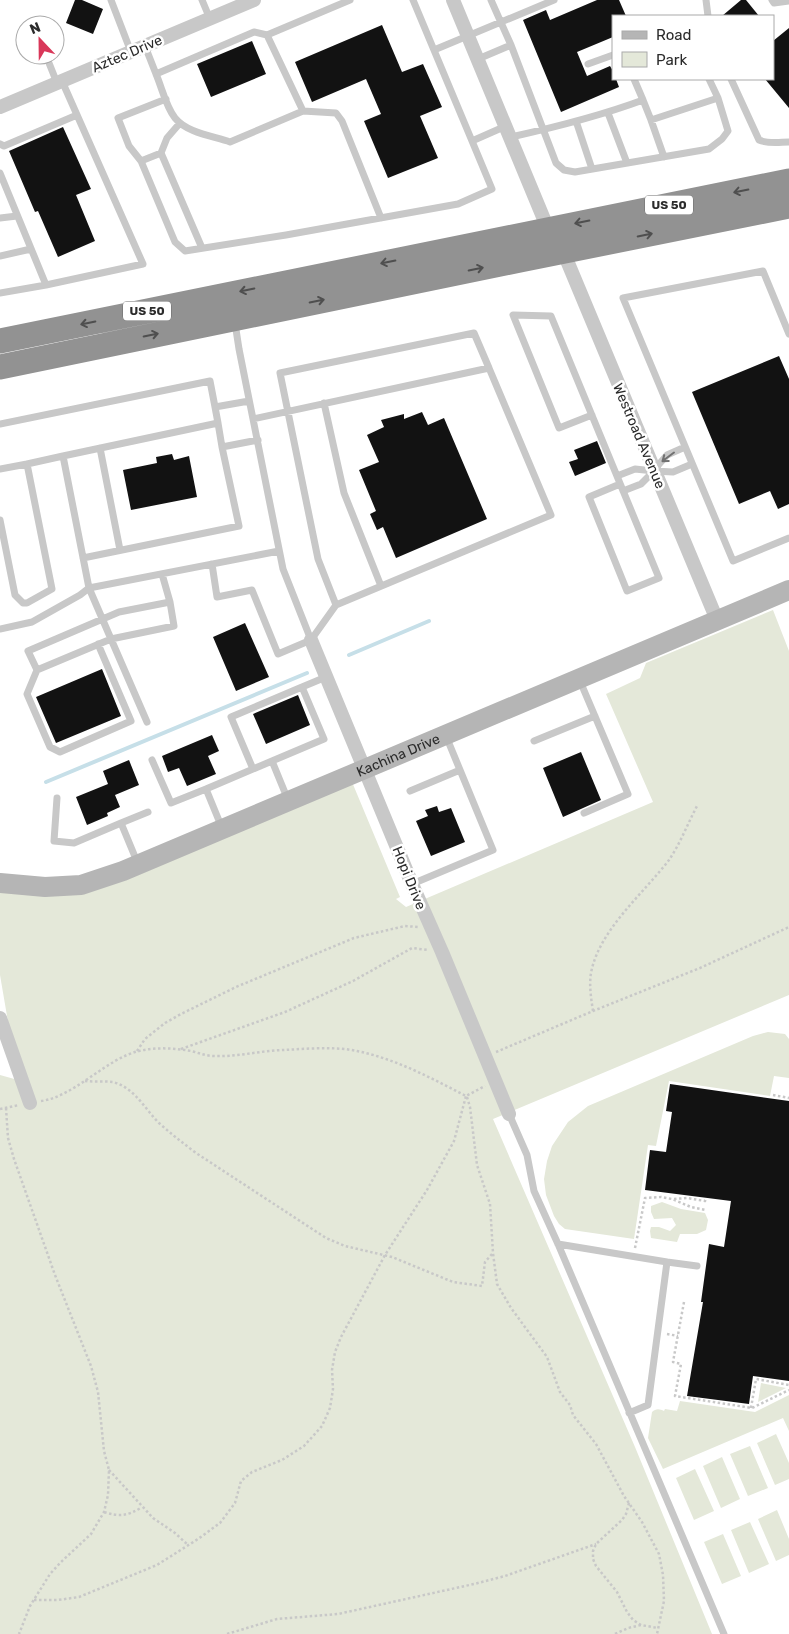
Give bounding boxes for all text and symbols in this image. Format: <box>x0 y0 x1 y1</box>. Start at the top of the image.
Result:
north arrow <box>15 15 65 65</box>
legend <box>612 15 774 80</box>
text: N <box>27 19 43 38</box>
text: Road <box>656 26 692 44</box>
street label: Aztec Drive <box>89 32 165 76</box>
text: Park <box>656 51 687 69</box>
one-way arrow <box>734 187 750 196</box>
road number: US 50 <box>645 196 693 214</box>
one-way arrow <box>574 218 590 228</box>
one-way arrow <box>637 230 653 239</box>
one-way arrow <box>380 257 396 267</box>
one-way arrow <box>468 263 484 273</box>
one-way arrow <box>240 286 256 296</box>
one-way arrow <box>308 296 324 305</box>
road number: US 50 <box>123 302 171 321</box>
one-way arrow <box>80 319 96 328</box>
one-way arrow <box>142 330 158 340</box>
street label: Westroad Avenue <box>609 381 669 491</box>
one-way arrow <box>661 452 675 462</box>
street label: Kachina Drive <box>354 730 443 780</box>
street label: Hopi Drive <box>389 844 429 912</box>

